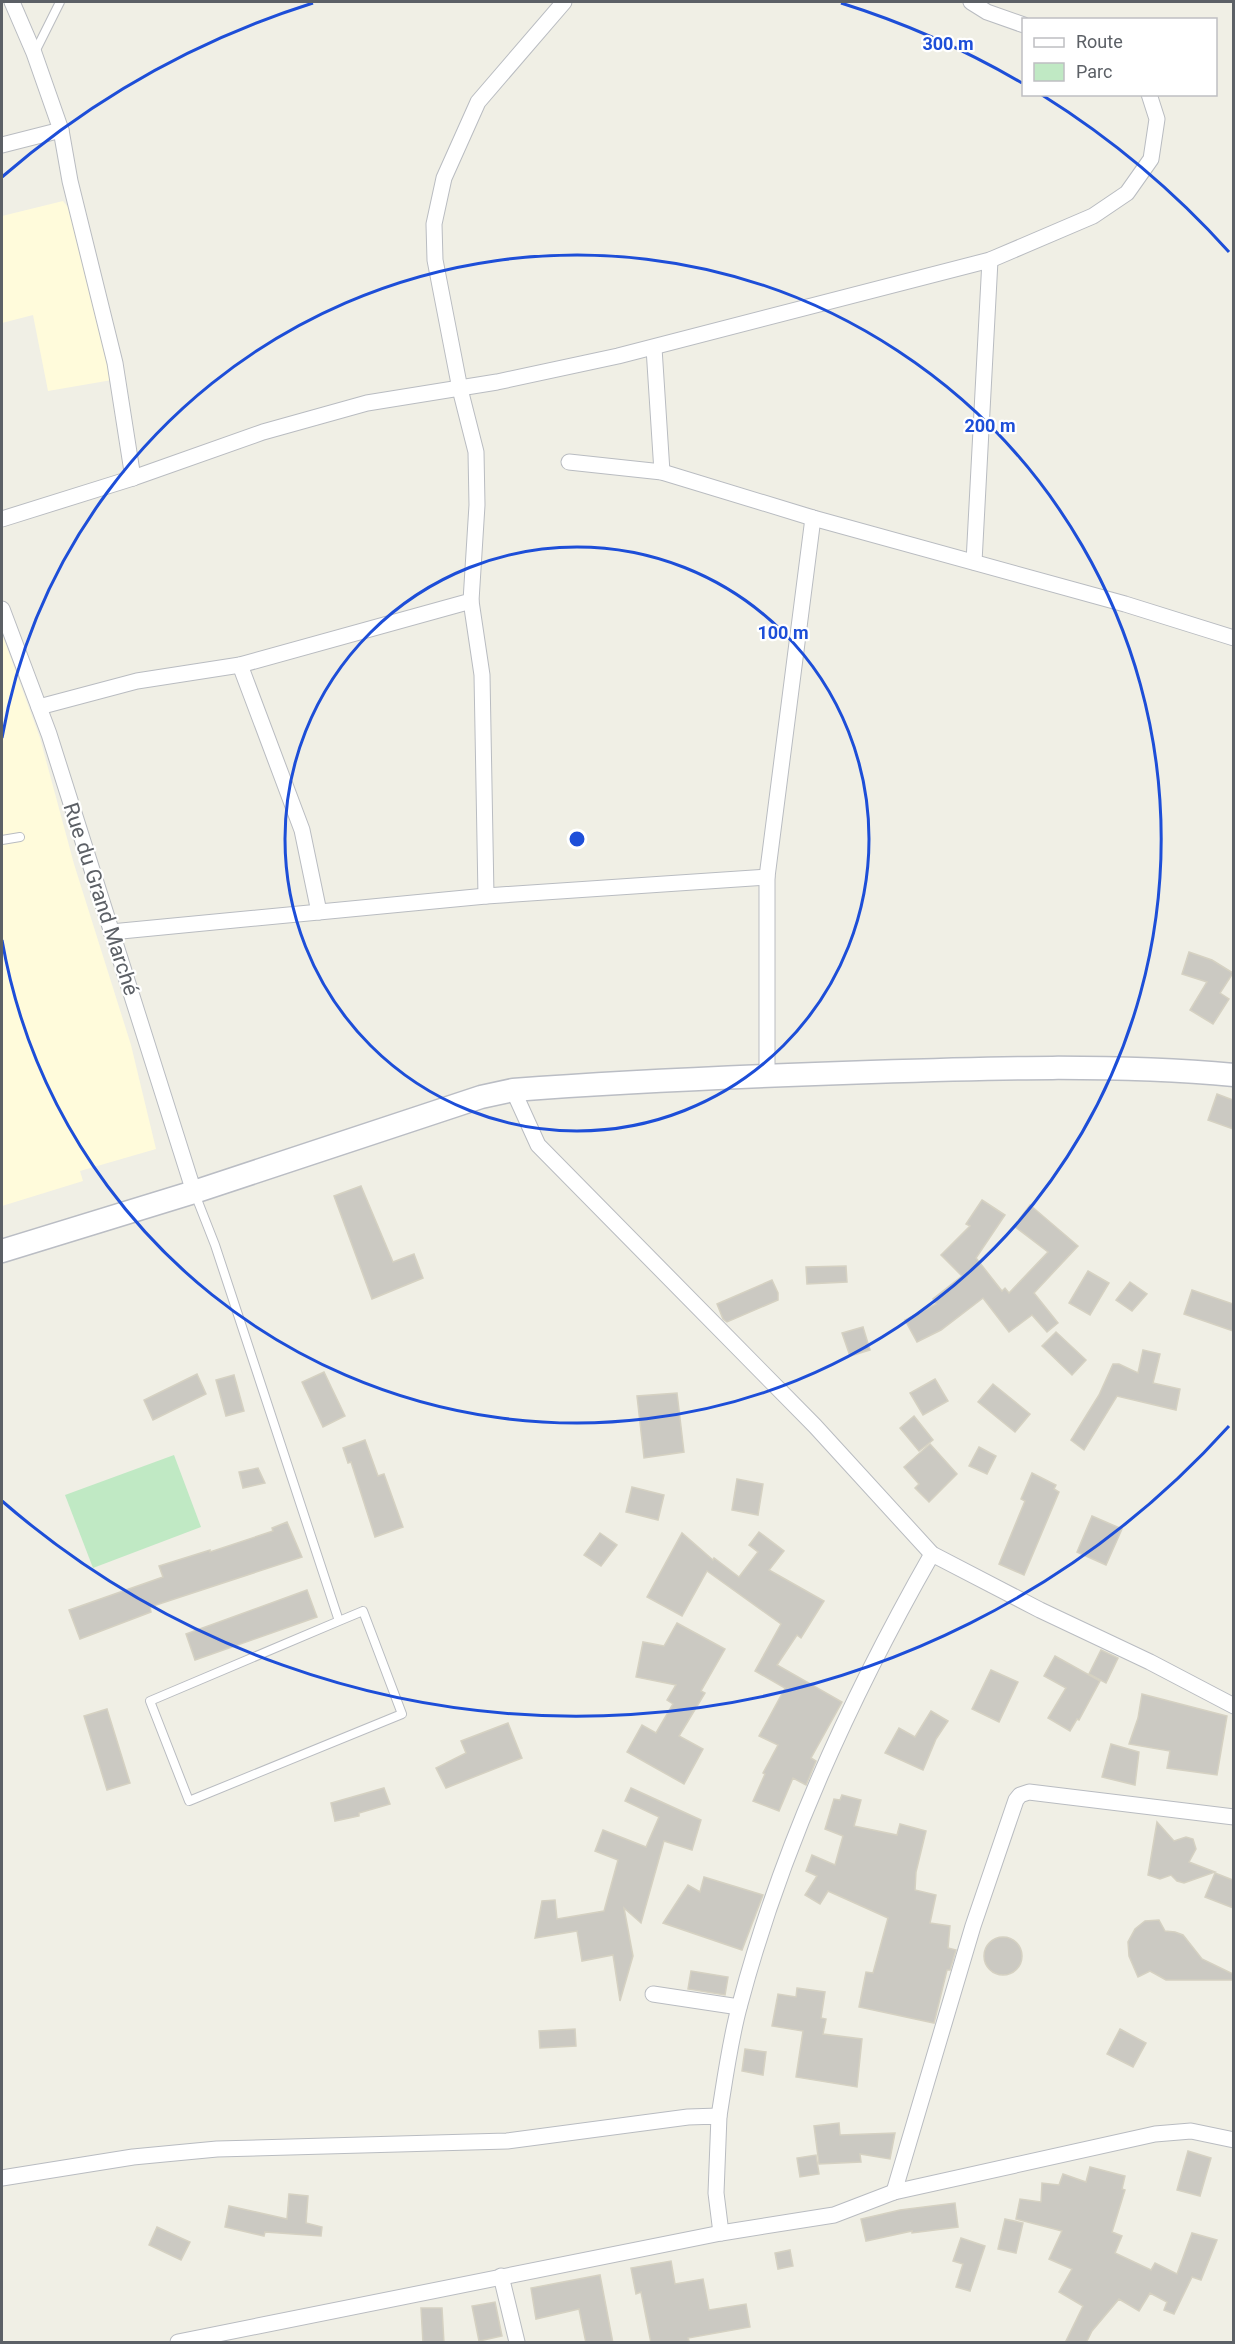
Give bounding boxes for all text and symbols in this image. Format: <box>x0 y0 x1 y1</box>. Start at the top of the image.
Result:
legend <box>1022 18 1217 96</box>
text: Route <box>1076 31 1123 52</box>
text: 300 m <box>922 33 974 54</box>
text: Parc <box>1076 61 1112 82</box>
text: 200 m <box>964 415 1016 436</box>
text: 100 m <box>757 622 809 643</box>
street label: Rue du Grand Marché <box>59 800 143 998</box>
centre of rings <box>567 829 587 849</box>

